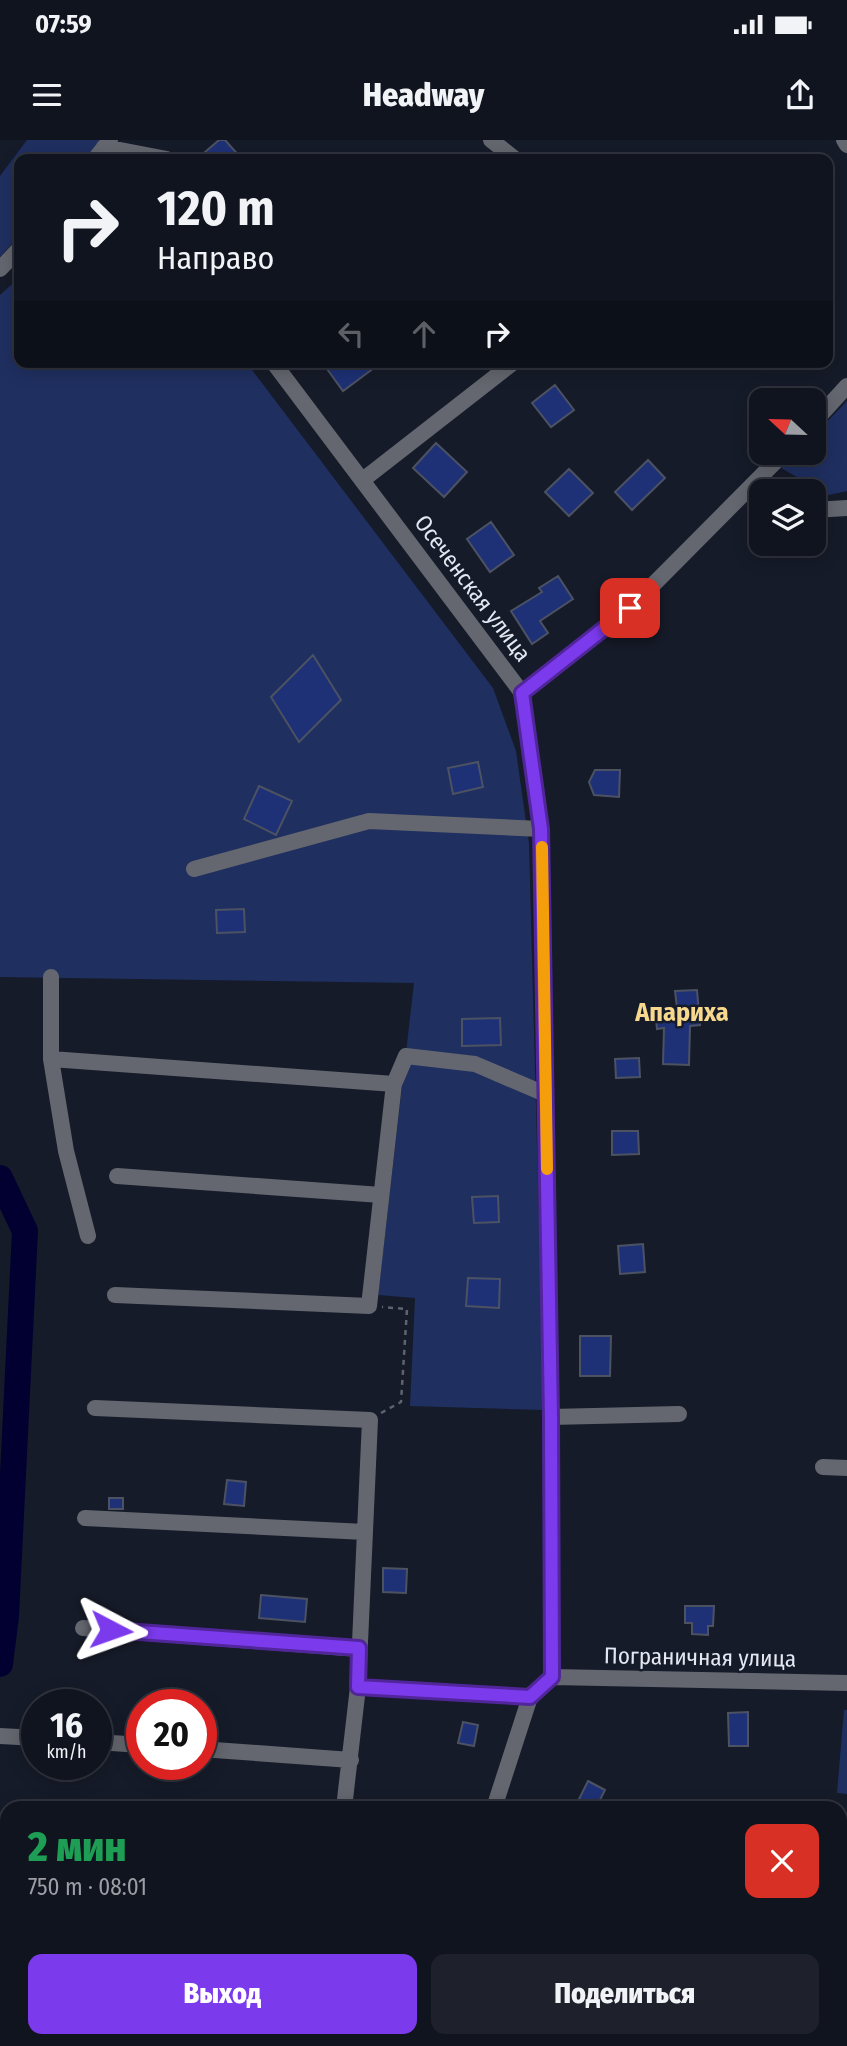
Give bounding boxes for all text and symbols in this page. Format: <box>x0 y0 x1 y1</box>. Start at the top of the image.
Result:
text: 07:59 <box>35 9 92 40</box>
icon: menu <box>28 76 66 114</box>
text: Headway <box>363 76 484 114</box>
icon: share <box>781 76 819 114</box>
text: 120 m <box>157 179 275 238</box>
icon: right <box>42 182 133 273</box>
text: Направо <box>157 239 274 277</box>
icon: left <box>332 315 370 353</box>
icon: ahead <box>405 315 443 353</box>
icon: right <box>478 315 516 353</box>
north arrow <box>749 388 826 466</box>
map controls <box>749 388 826 556</box>
button: layers <box>749 479 826 556</box>
street label: Осеченская улица <box>409 509 537 667</box>
pin <box>600 578 660 638</box>
icon: arrive <box>611 589 649 627</box>
district label: Апариха <box>634 997 729 1028</box>
position arrow <box>74 1593 148 1667</box>
street label: Пограничная улица <box>604 1641 796 1673</box>
speed limit sign: 20 <box>126 1689 217 1780</box>
text: 16 <box>50 1704 83 1746</box>
text: km/h <box>46 1741 87 1763</box>
text: 2 мин <box>28 1822 127 1872</box>
button: close <box>745 1824 819 1898</box>
text: 750 m · 08:01 <box>28 1873 147 1901</box>
button: Выход <box>28 1954 417 2034</box>
button: Поделиться <box>431 1954 819 2034</box>

